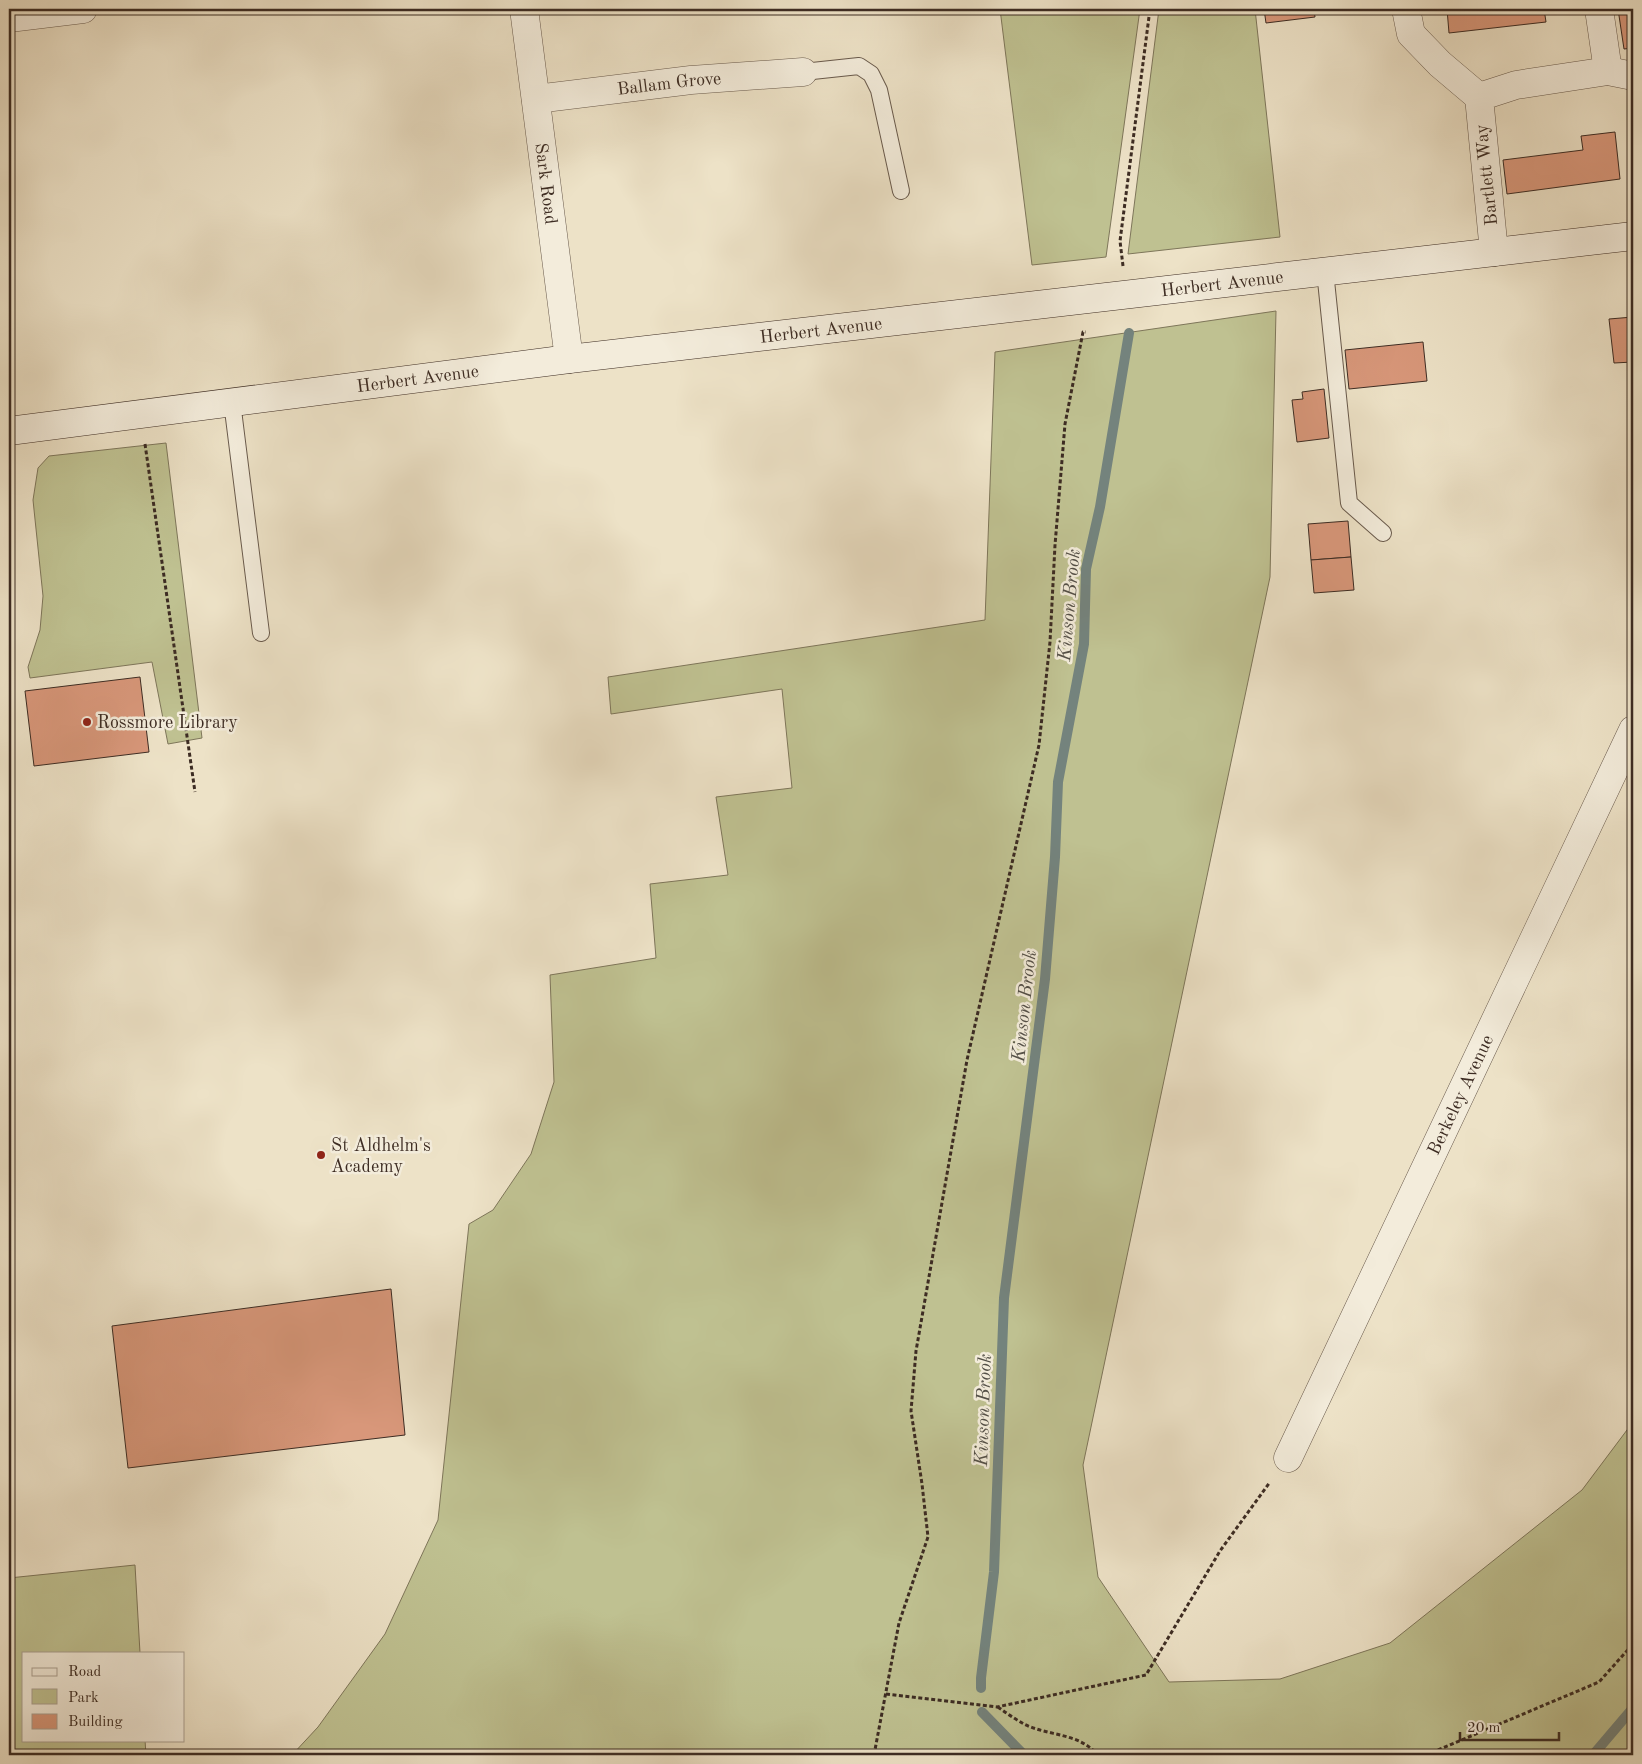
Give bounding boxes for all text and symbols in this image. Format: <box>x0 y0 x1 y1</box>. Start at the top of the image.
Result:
street label: Ballam Grove <box>616 70 722 99</box>
street label: Bartlett Way <box>1473 123 1501 226</box>
street label: Sark Road <box>531 142 560 226</box>
street label: Herbert Avenue <box>1160 268 1284 301</box>
street label: Herbert Avenue <box>759 315 883 347</box>
street label: Herbert Avenue <box>355 363 480 396</box>
water label: Kinson Brook <box>1056 548 1085 663</box>
place label: Rossmore Library <box>97 714 238 732</box>
marker: Rossmore Library <box>81 716 93 728</box>
water label: Kinson Brook <box>1010 949 1041 1064</box>
street label: Berkeley Avenue <box>1425 1032 1497 1158</box>
place label: St Aldhelm's Academy <box>331 1137 431 1176</box>
marker: St Aldhelm's Academy <box>315 1149 327 1161</box>
water label: Kinson Brook <box>973 1353 996 1468</box>
legend <box>22 1652 185 1742</box>
text: Road <box>68 1665 102 1680</box>
text: Park <box>68 1691 99 1706</box>
scale bar <box>1460 1709 1558 1741</box>
text: Building <box>68 1715 123 1730</box>
text: 20 m <box>1467 1721 1501 1736</box>

